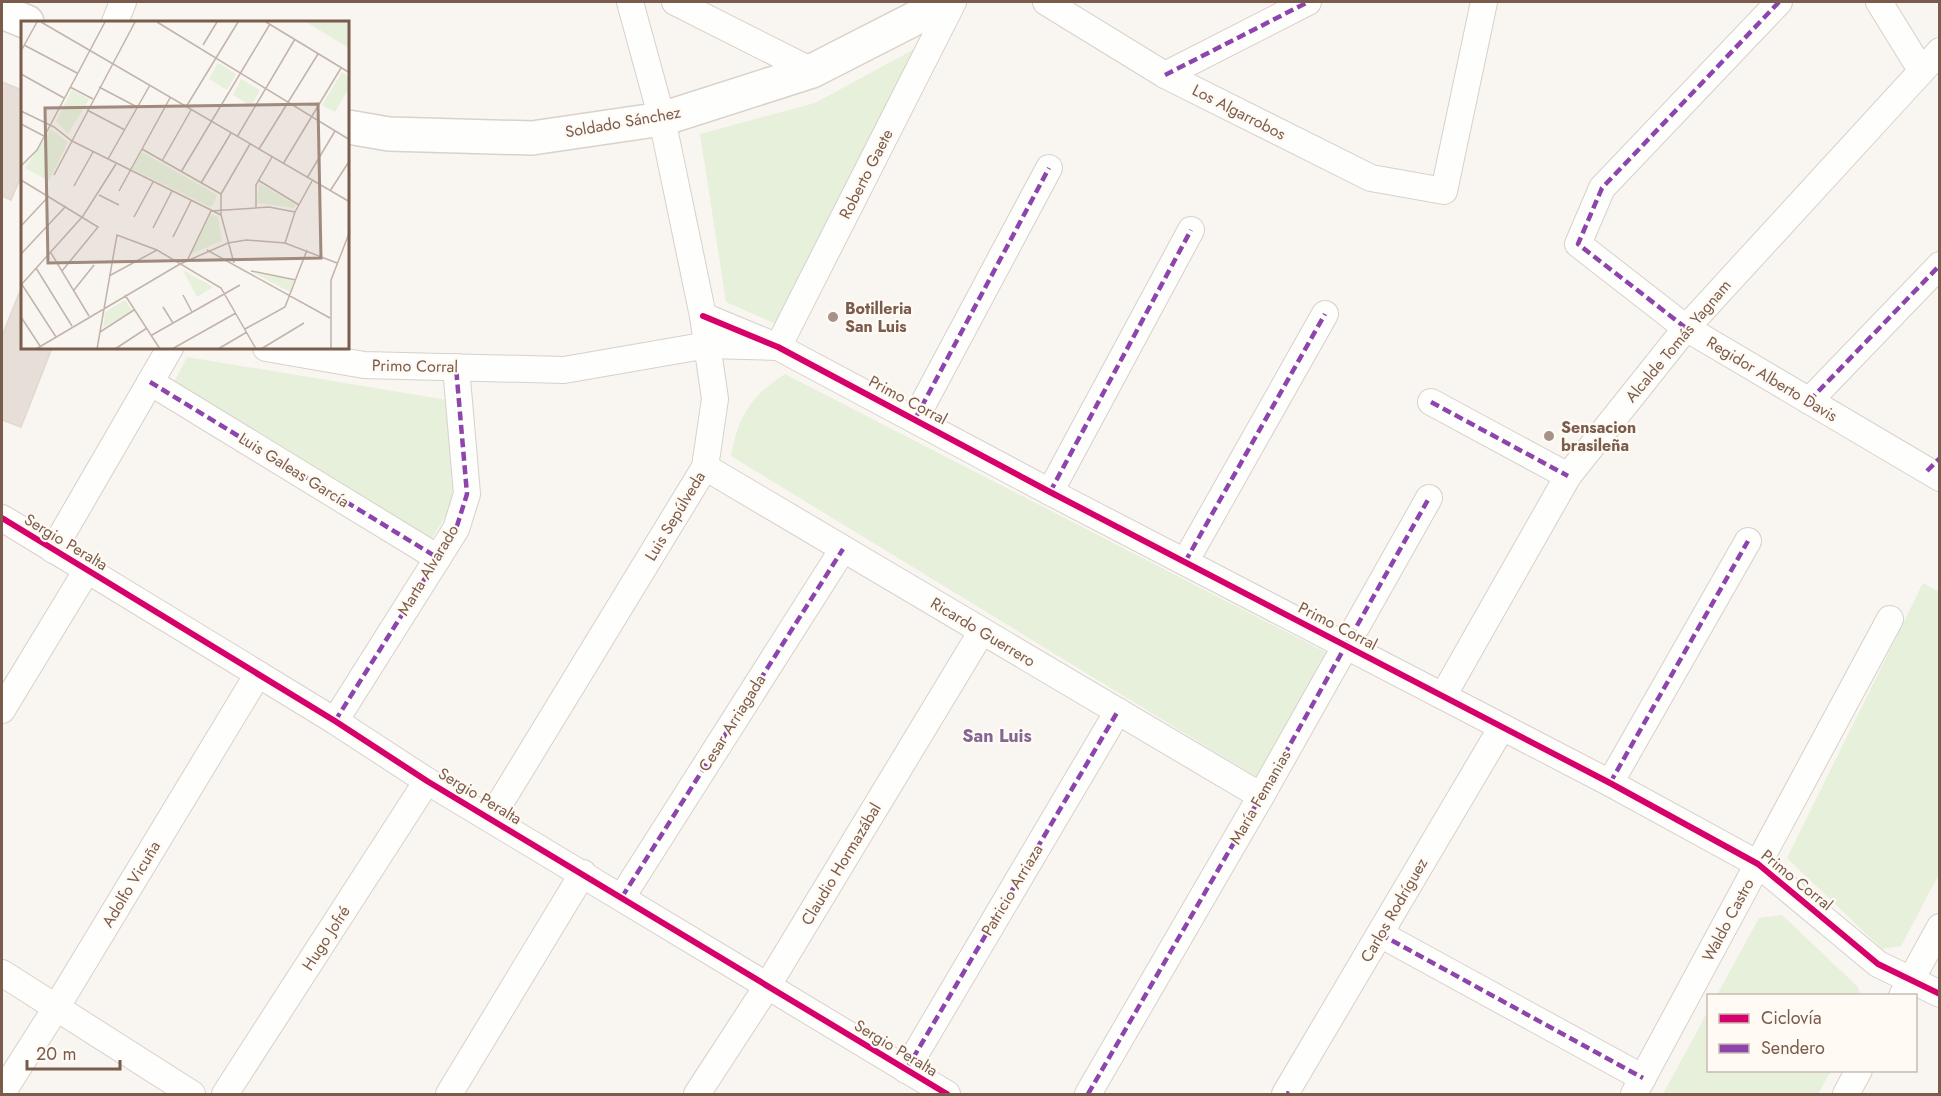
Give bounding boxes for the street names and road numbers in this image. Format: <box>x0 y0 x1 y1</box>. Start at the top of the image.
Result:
street label: Los Algarrobos <box>1188 79 1290 145</box>
street label: Soldado Sánchez <box>563 100 683 143</box>
street label: Roberto Gaete <box>833 125 899 223</box>
street label: Alcalde Tomás Yagnam <box>1620 275 1736 407</box>
street label: Regidor Alberto Davis <box>1702 331 1842 427</box>
street label: Primo Corral <box>372 354 458 378</box>
street label: Primo Corral <box>865 370 951 430</box>
street label: Luis Galeas García <box>234 427 354 513</box>
street label: Luis Sepúlveda <box>639 467 711 565</box>
street label: Sergio Peralta <box>20 508 112 576</box>
street label: Marta Alvarado <box>392 520 464 620</box>
street label: Ricardo Guerrero <box>926 592 1040 673</box>
street label: Primo Corral <box>1294 596 1382 656</box>
street label: Cesar Arriagada <box>693 670 771 776</box>
street label: María Femanias <box>1224 746 1296 848</box>
street label: Sergio Peralta <box>434 762 526 830</box>
street label: Claudio Hormazábal <box>795 798 887 930</box>
street label: Adolfo Vicuña <box>96 836 166 932</box>
street label: Patricio Arriaza <box>976 840 1048 940</box>
street label: Primo Corral <box>1756 844 1838 916</box>
street label: Carlos Rodríguez <box>1355 853 1434 966</box>
street label: Waldo Castro <box>1696 874 1760 966</box>
street label: Hugo Jofré <box>296 901 356 975</box>
street label: Sergio Peralta <box>850 1014 942 1082</box>

